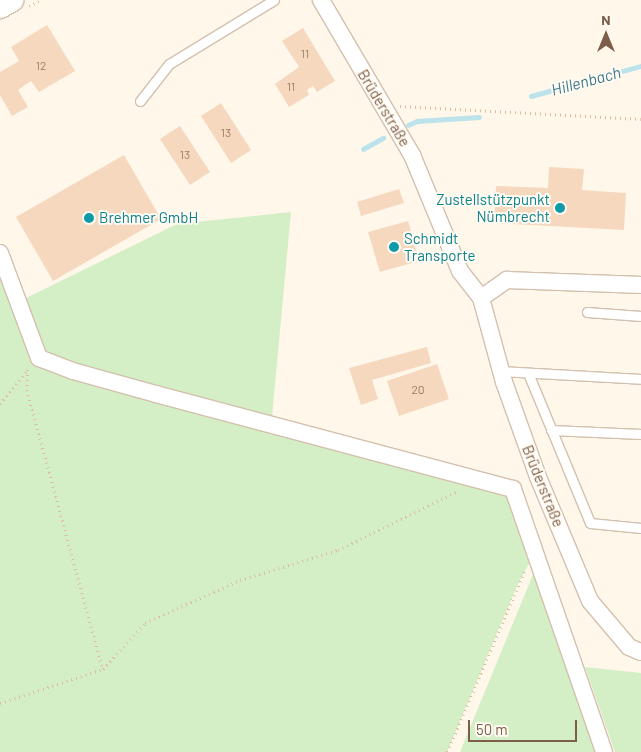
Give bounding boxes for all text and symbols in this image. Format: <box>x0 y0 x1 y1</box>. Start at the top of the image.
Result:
north arrow <box>581 10 631 60</box>
text: N <box>601 11 611 28</box>
house number: 11 <box>301 47 309 61</box>
house number: 12 <box>36 59 46 73</box>
water label: Hillenbach <box>549 63 623 99</box>
street label: Brüderstraße <box>354 66 414 150</box>
house number: 11 <box>287 80 295 94</box>
house number: 13 <box>221 126 231 140</box>
house number: 13 <box>180 148 190 162</box>
place label: Zustellstützpunkt Nümbrecht <box>436 190 550 225</box>
marker: Zustellstützpunkt Nümbrecht <box>554 202 566 214</box>
place label: Brehmer GmbH <box>99 209 198 227</box>
marker: Brehmer GmbH <box>83 212 95 224</box>
place label: Schmidt Transporte <box>404 229 475 264</box>
marker: Schmidt Transporte <box>388 241 400 253</box>
house number: 20 <box>411 383 425 397</box>
street label: Brüderstraße <box>518 442 568 530</box>
scale bar <box>471 710 580 742</box>
text: 50 m <box>476 720 508 738</box>

